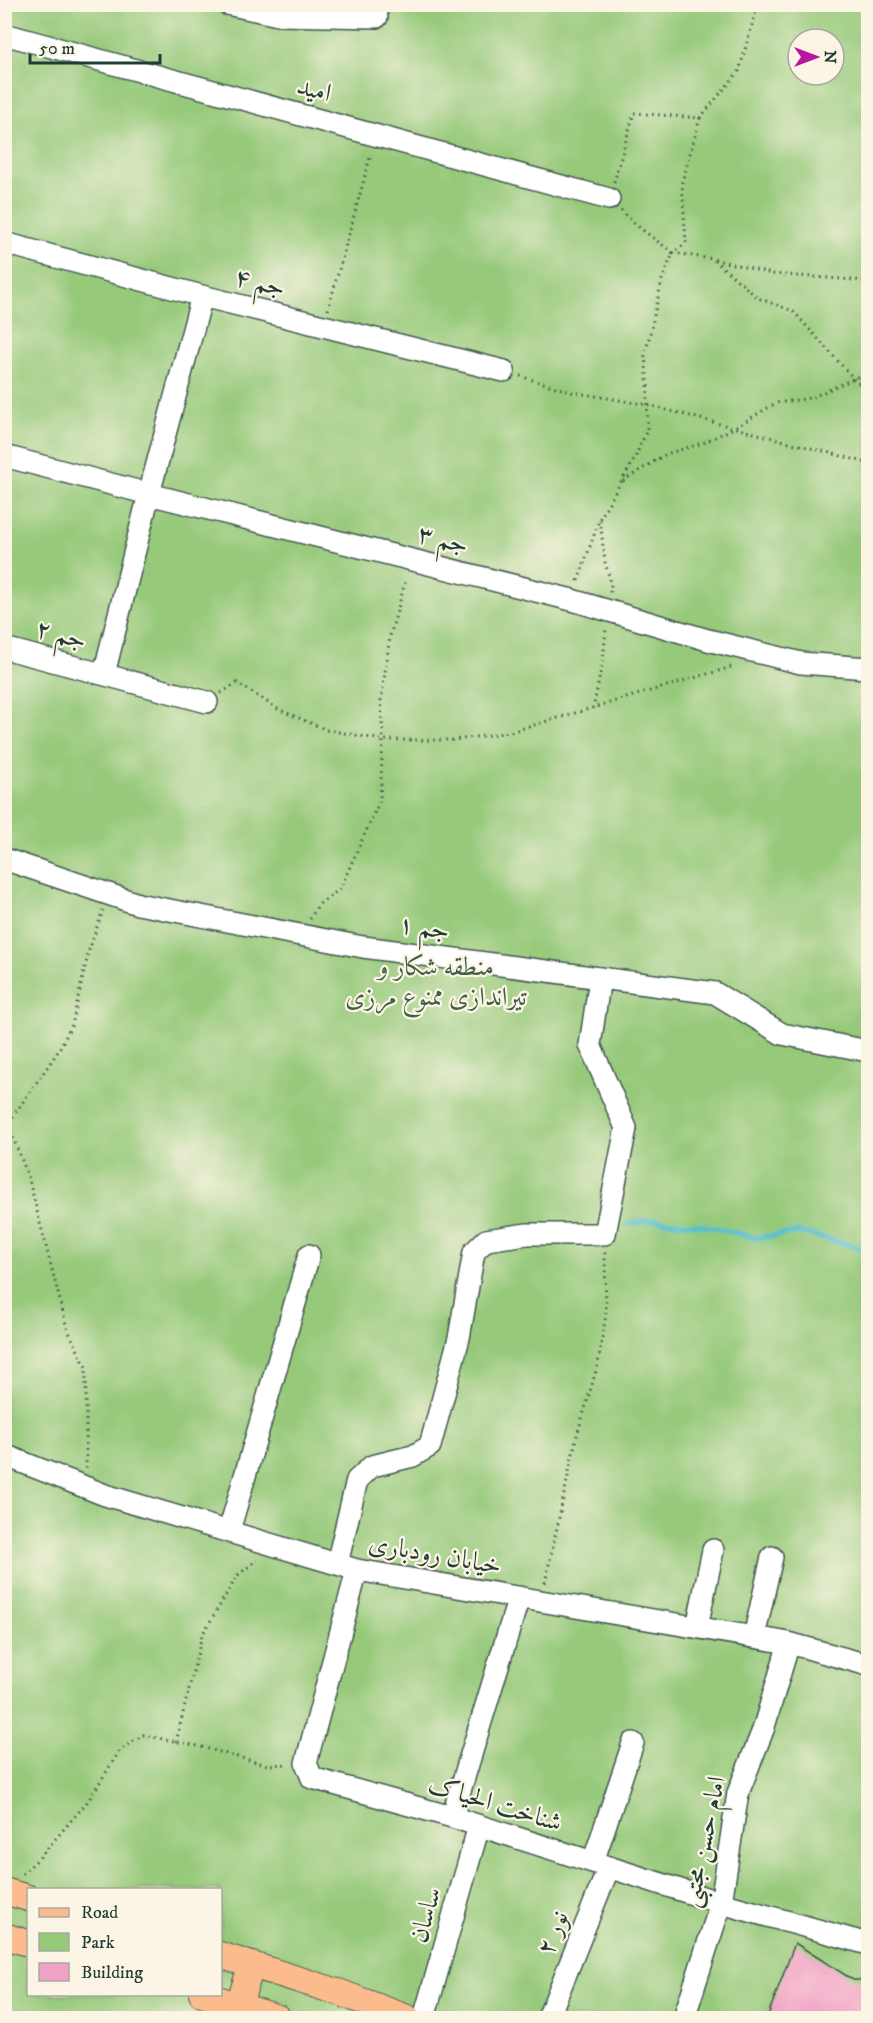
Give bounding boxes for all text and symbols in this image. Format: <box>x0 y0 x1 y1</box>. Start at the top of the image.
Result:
scale bar <box>30 27 160 65</box>
north arrow <box>786 27 846 87</box>
text: 50 m <box>39 38 75 60</box>
text: N <box>820 50 840 64</box>
street label: امید <box>293 70 335 110</box>
street label: جم ۴ <box>229 261 289 312</box>
street label: جم ۳ <box>412 518 472 569</box>
street label: جم ۲ <box>30 612 90 664</box>
street label: جم ۱ <box>395 908 452 955</box>
park label: منطقه شکار و تیراندازی ممنوع مرزی <box>345 951 528 1018</box>
street label: خیابان رودباری <box>366 1527 504 1583</box>
street label: شناخت الحیاک <box>424 1768 566 1840</box>
street label: امام حسن مجتبی <box>674 1773 739 1912</box>
street label: ساسان <box>402 1883 450 1947</box>
legend <box>27 1888 222 1996</box>
text: Road <box>81 1902 118 1924</box>
street label: نور ٢ <box>529 1906 577 1960</box>
text: Park <box>81 1932 115 1954</box>
text: Building <box>81 1962 143 1984</box>

